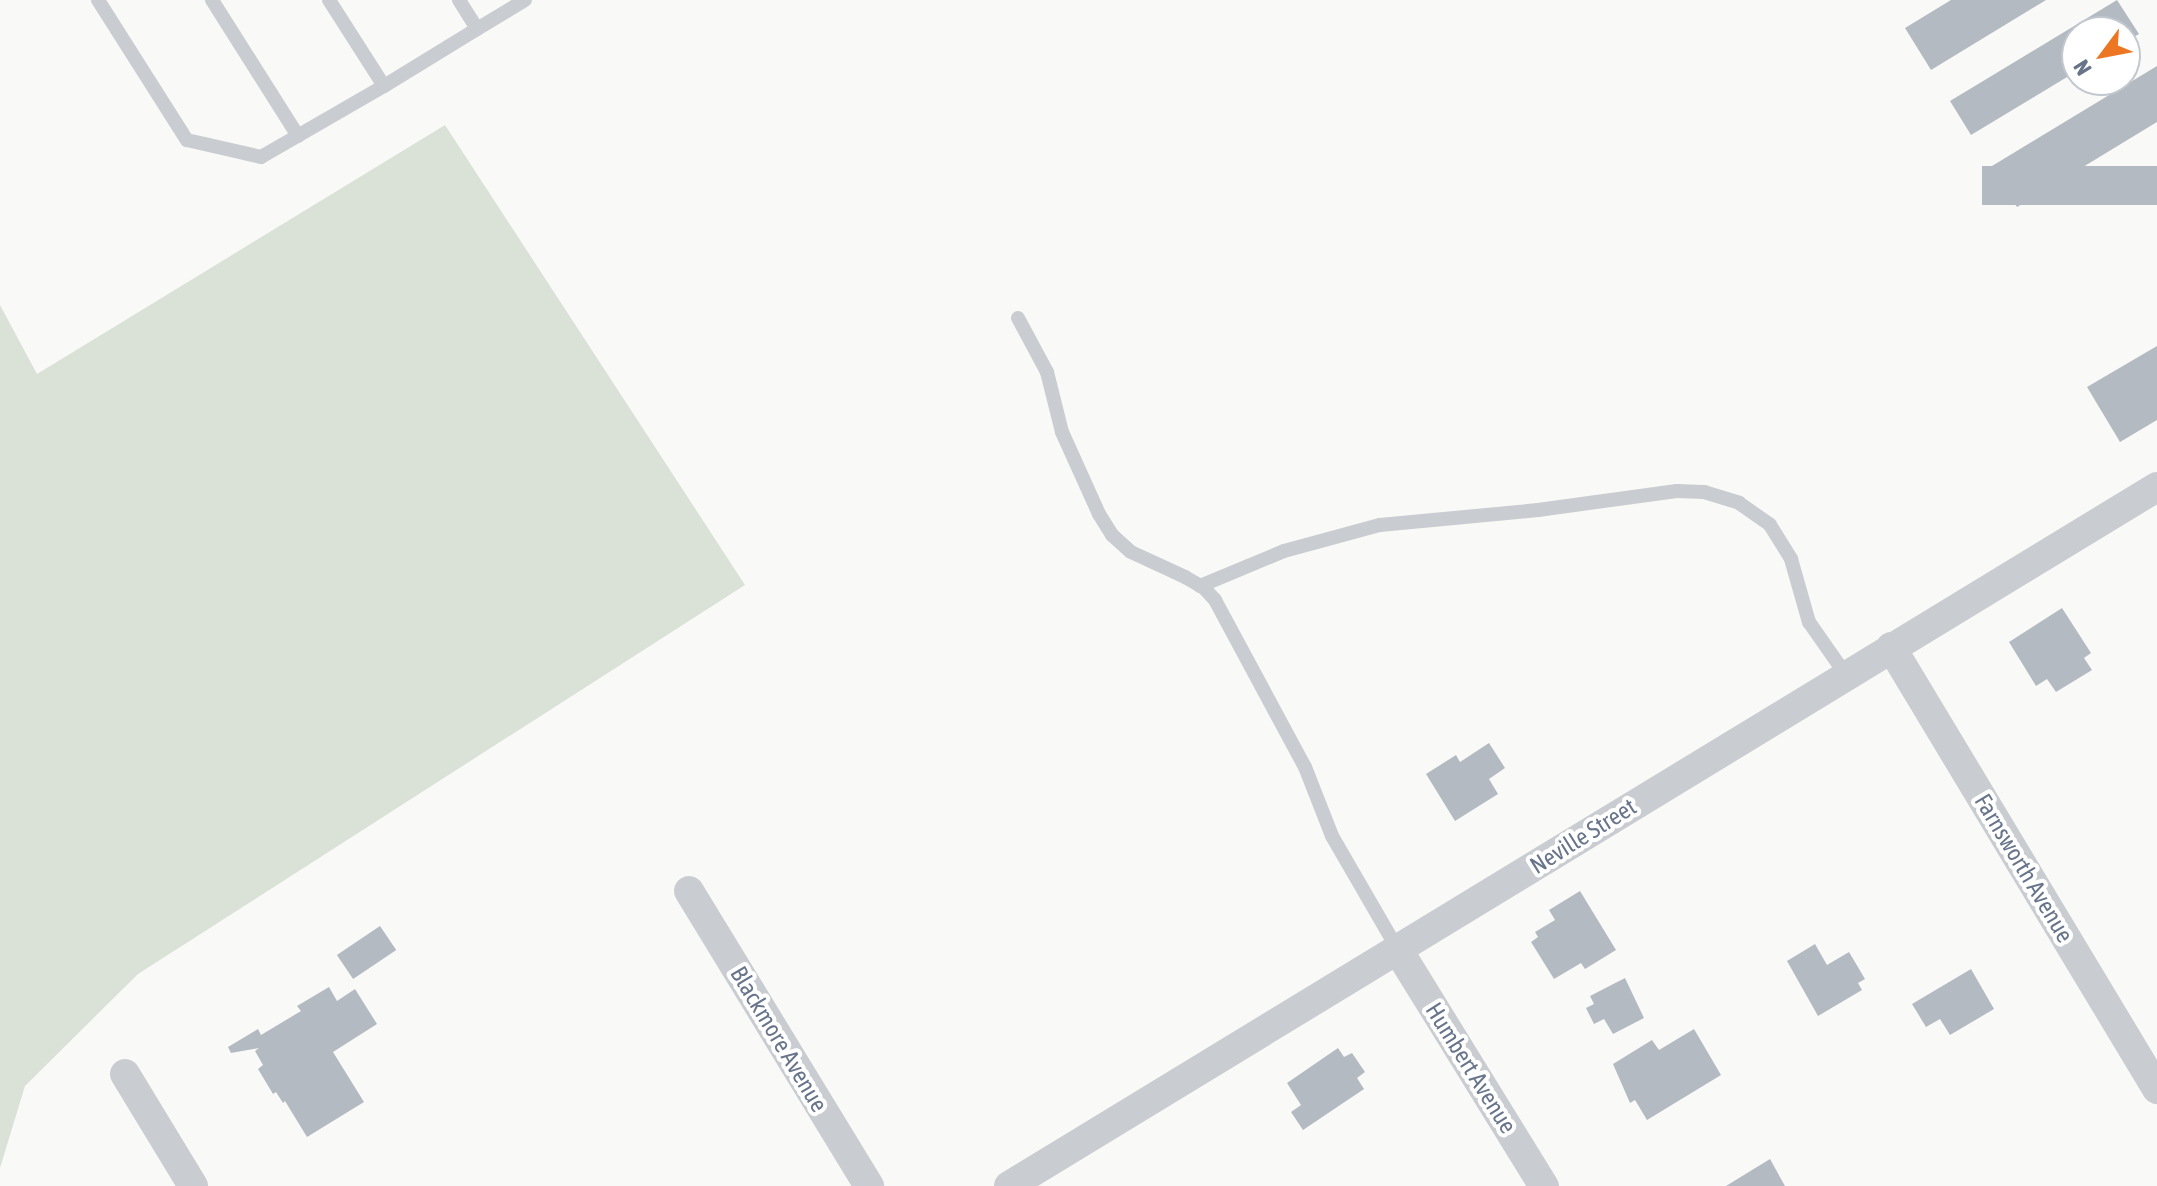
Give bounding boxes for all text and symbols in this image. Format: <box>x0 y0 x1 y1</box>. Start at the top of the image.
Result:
north arrow <box>2061 16 2141 96</box>
text: N <box>2068 55 2097 80</box>
street label: Farnsworth Avenue <box>1968 789 2080 947</box>
street label: Neville Street <box>1525 792 1641 880</box>
street label: Blackmore Avenue <box>724 961 834 1117</box>
street label: Humbert Avenue <box>1419 997 1523 1139</box>

